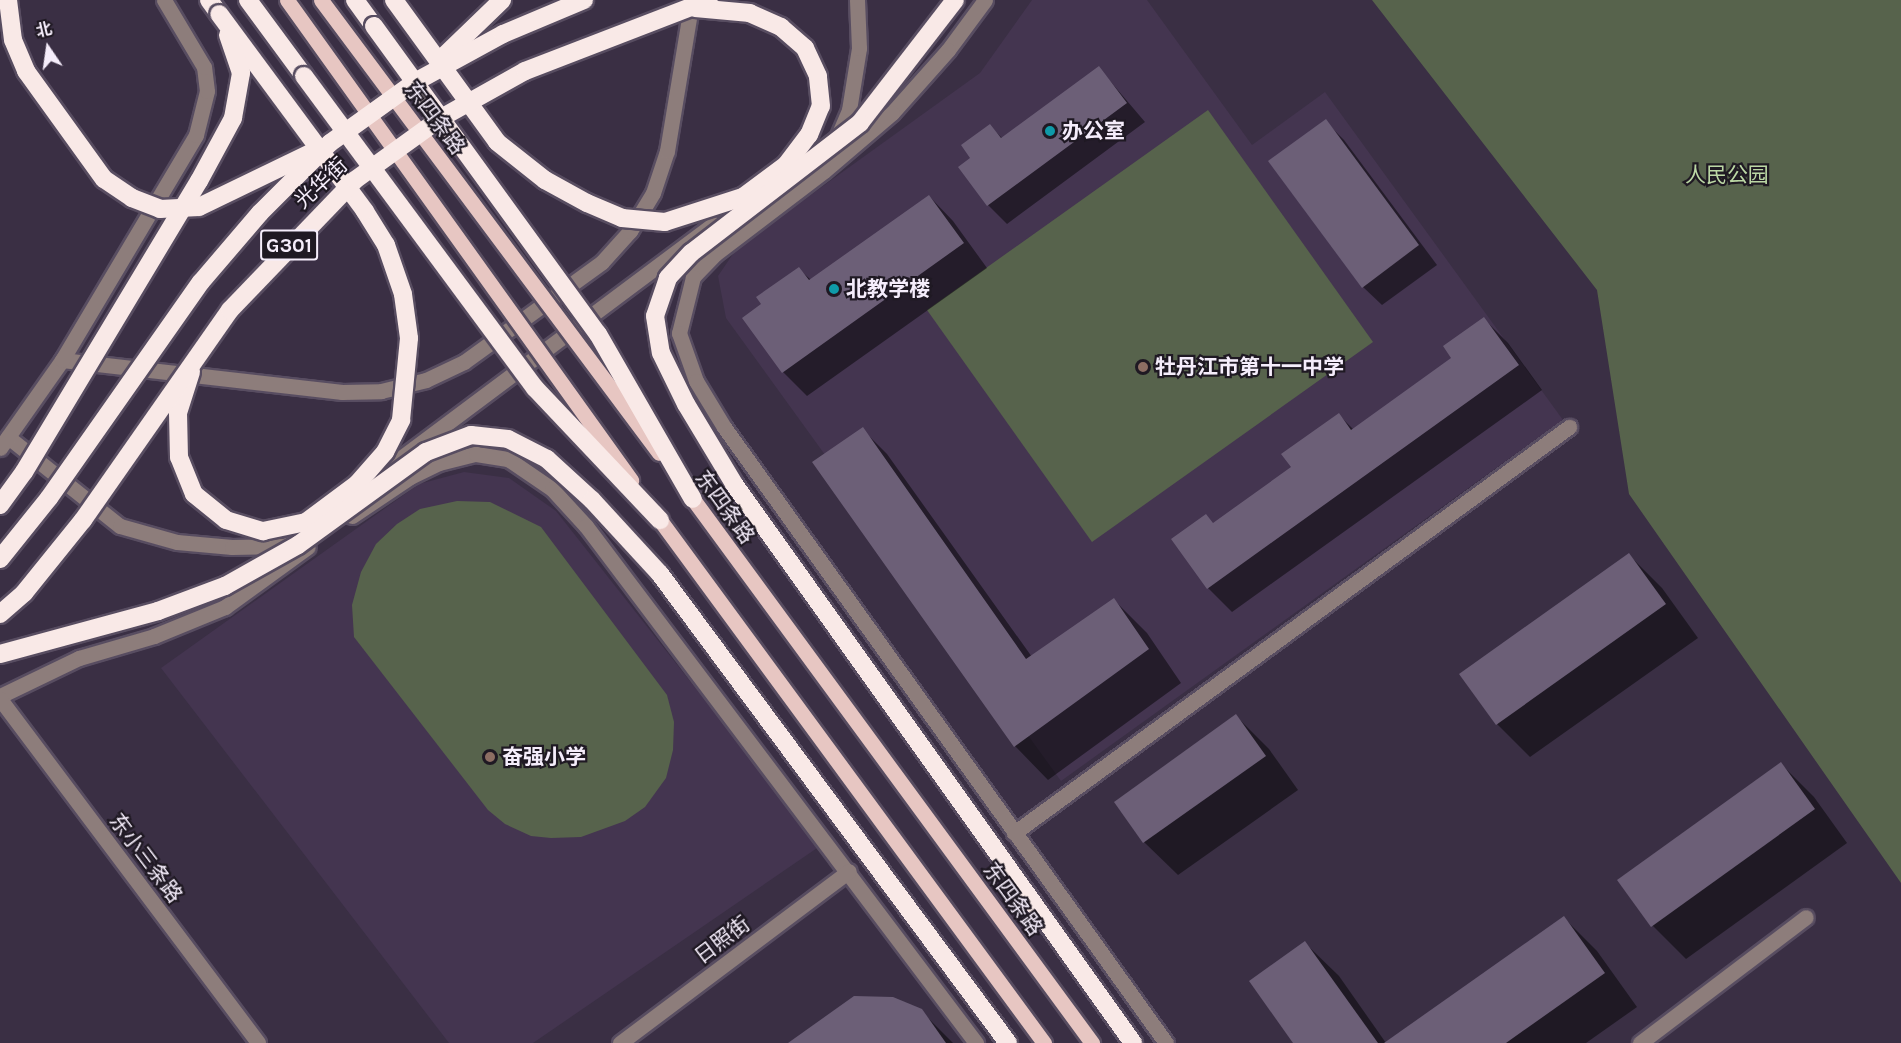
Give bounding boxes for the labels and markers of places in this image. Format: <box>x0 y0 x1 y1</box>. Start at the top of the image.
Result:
place label: 办公室 <box>1062 118 1125 144</box>
marker: 办公室 <box>1043 124 1057 138</box>
place label: 北教学楼 <box>846 276 930 302</box>
marker: 北教学楼 <box>827 282 841 296</box>
place label: 牡丹江市第十一中学 <box>1155 354 1344 380</box>
marker: 牡丹江市第十一中学 <box>1136 360 1150 374</box>
place label: 奋强小学 <box>502 744 586 770</box>
marker: 奋强小学 <box>483 750 497 764</box>

